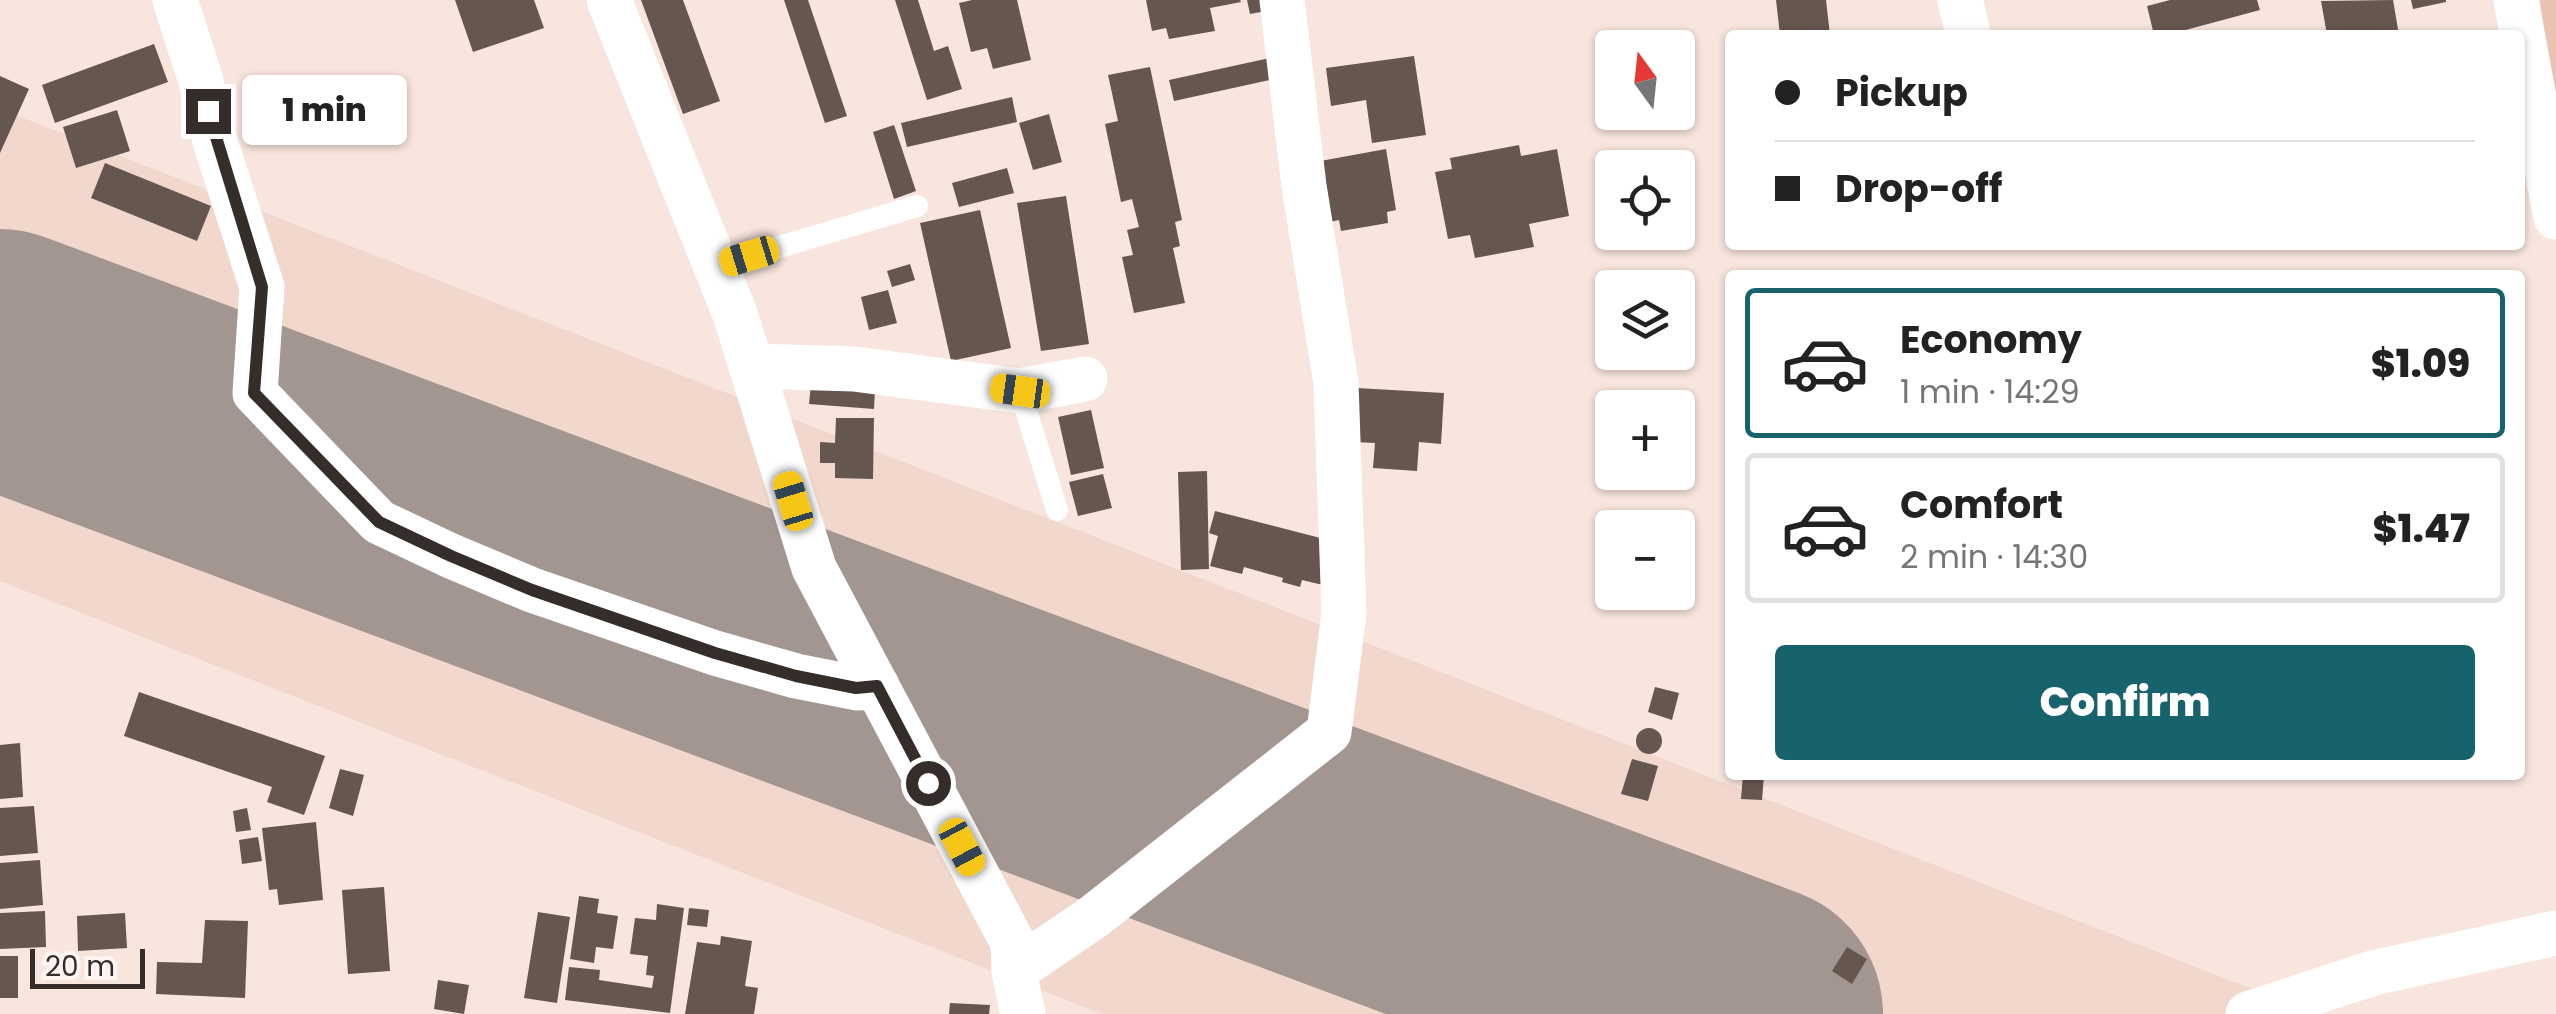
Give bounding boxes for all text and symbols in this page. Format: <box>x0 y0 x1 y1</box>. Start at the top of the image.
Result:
north arrow <box>1595 30 1695 130</box>
map controls <box>1595 30 1695 610</box>
text: Pickup <box>1835 66 1968 119</box>
callout: 1 min <box>243 76 408 146</box>
text: 1 min <box>282 87 367 132</box>
route end <box>186 89 231 134</box>
button: locate <box>1595 150 1695 250</box>
text: Drop-off <box>1835 162 2003 215</box>
car <box>716 233 782 279</box>
button: layers <box>1595 270 1695 370</box>
text: Economy <box>1900 313 2082 366</box>
icon: car <box>1780 318 1870 408</box>
text: $1.09 <box>2371 337 2470 390</box>
text: 1 min · 14:29 <box>1900 369 2080 414</box>
car <box>988 372 1052 410</box>
button: + <box>1595 390 1695 490</box>
car <box>770 468 816 534</box>
text: Comfort <box>1900 478 2063 531</box>
icon: car <box>1780 483 1870 573</box>
text: $1.47 <box>2373 502 2470 555</box>
button: − <box>1595 510 1695 610</box>
text: 2 min · 14:30 <box>1900 534 2088 579</box>
button: Confirm <box>1775 645 2475 760</box>
route start <box>906 761 951 806</box>
car <box>935 813 989 881</box>
scale bar <box>30 944 145 988</box>
text: 20 m <box>45 947 115 986</box>

